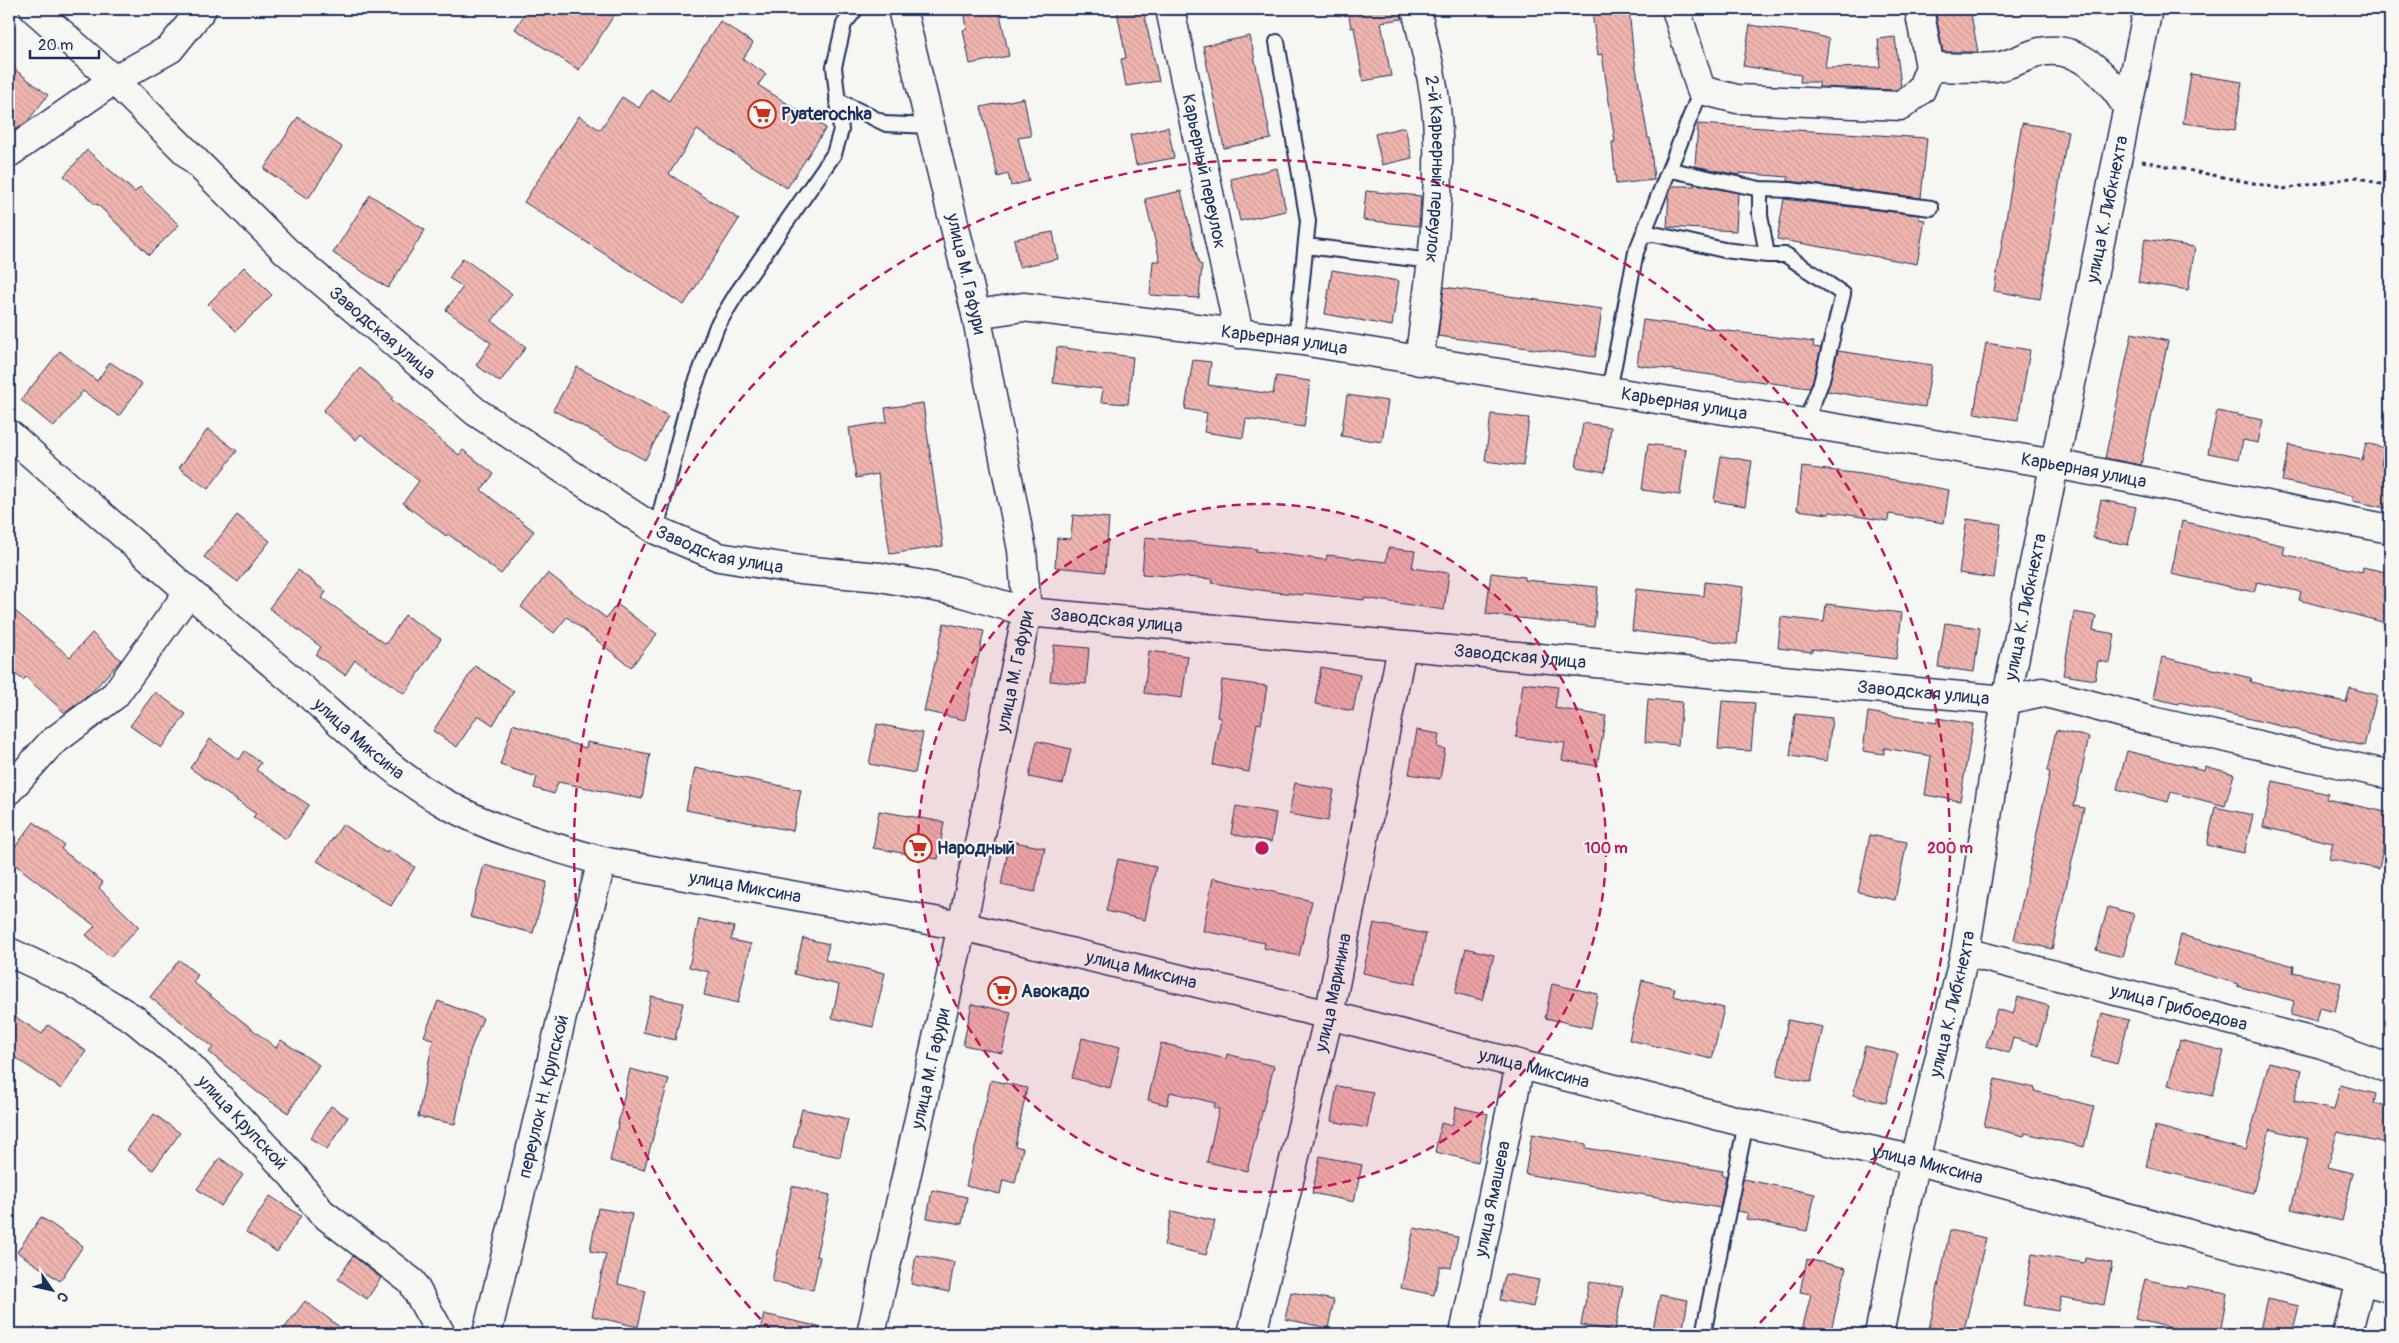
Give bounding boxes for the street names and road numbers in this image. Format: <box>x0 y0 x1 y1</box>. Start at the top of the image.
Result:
street label: 2-й Карьерный переулок <box>1420 73 1450 264</box>
street label: Карьерный переулок <box>1177 92 1232 251</box>
street label: улица К. Либкнехта <box>2080 134 2133 286</box>
street label: улица М. Гафури <box>941 210 991 337</box>
street label: Заводская улица <box>325 281 441 384</box>
street label: Карьерная улица <box>1220 320 1349 360</box>
street label: Карьерная улица <box>1620 382 1749 425</box>
street label: Карьерная улица <box>2019 447 2149 493</box>
street label: Заводская улица <box>652 520 785 579</box>
street label: улица К. Либкнехта <box>1999 531 2051 683</box>
street label: Заводская улица <box>1050 603 1184 637</box>
street label: улица М. Гафури <box>991 609 1038 735</box>
street label: Заводская улица <box>1453 639 1587 674</box>
street label: Заводская улица <box>1856 675 1990 710</box>
street label: улица Миксина <box>308 692 409 785</box>
street label: улица Миксина <box>686 865 803 908</box>
street label: улица К. Либкнехта <box>1924 929 1980 1081</box>
street label: улица Маринина <box>1309 931 1356 1055</box>
street label: улица Миксина <box>1083 945 1199 994</box>
street label: улица Грибоедова <box>2107 978 2250 1036</box>
street label: улица М. Гафури <box>905 1006 955 1132</box>
street label: переулок Н. Крупской <box>513 1013 574 1181</box>
street label: улица Миксина <box>1475 1043 1592 1094</box>
street label: улица Крупской <box>192 1069 292 1174</box>
street label: улица Ямашева <box>1469 1139 1515 1260</box>
street label: улица Миксина <box>1869 1139 1986 1189</box>

